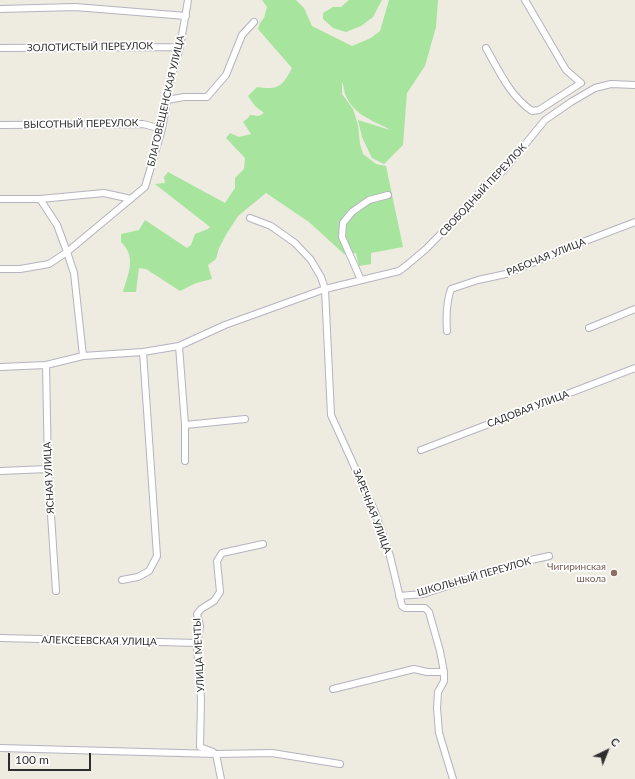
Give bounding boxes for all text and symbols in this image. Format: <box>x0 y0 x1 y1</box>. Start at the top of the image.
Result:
street label: БЛАГОВЕЩЕНСКАЯ УЛИЦА <box>145 34 187 168</box>
street label: ЗОЛОТИСТЫЙ ПЕРЕУЛОК <box>27 40 153 54</box>
street label: ВЫСОТНЫЙ ПЕРЕУЛОК <box>23 117 139 131</box>
street label: СВОБОДНЫЙ ПЕРЕУЛОК <box>437 141 529 239</box>
street label: РАБОЧАЯ УЛИЦА <box>505 236 587 278</box>
street label: САДОВАЯ УЛИЦА <box>485 388 571 430</box>
street label: ЯСНАЯ УЛИЦА <box>41 442 57 514</box>
street label: ЗАРЕЧНАЯ УЛИЦА <box>350 467 394 555</box>
street label: ШКОЛЬНЫЙ ПЕРЕУЛОК <box>416 555 532 599</box>
place label: Чигиринская школа <box>547 561 606 584</box>
marker: Чигиринская школа <box>609 568 619 578</box>
street label: УЛИЦА МЕЧТЫ <box>191 618 207 692</box>
street label: АЛЕКСЕЕВСКАЯ УЛИЦА <box>41 634 157 648</box>
north arrow <box>587 731 627 771</box>
text: С <box>608 735 623 749</box>
scale bar <box>10 745 93 771</box>
text: 100 m <box>15 752 49 767</box>

